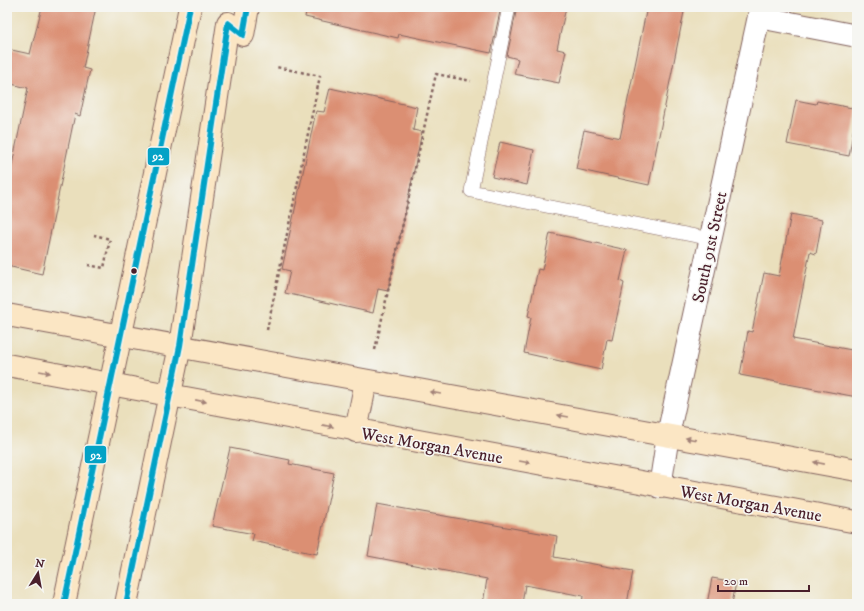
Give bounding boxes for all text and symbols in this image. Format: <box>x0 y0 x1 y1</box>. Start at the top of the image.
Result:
line badge: 92 <box>147 147 170 166</box>
text: 92 <box>152 150 164 164</box>
street label: South 91st Street <box>687 189 733 305</box>
unlabelled marker <box>129 266 139 276</box>
one-way arrow <box>39 369 52 375</box>
one-way arrow <box>429 390 441 396</box>
one-way arrow <box>195 399 207 405</box>
one-way arrow <box>557 413 569 419</box>
one-way arrow <box>322 423 334 429</box>
street label: West Morgan Avenue <box>358 423 504 469</box>
one-way arrow <box>685 436 697 442</box>
line badge: 92 <box>84 445 107 464</box>
text: 92 <box>90 449 102 463</box>
one-way arrow <box>519 459 531 465</box>
one-way arrow <box>813 460 825 466</box>
street label: West Morgan Avenue <box>677 481 823 527</box>
north arrow <box>18 553 58 593</box>
text: N <box>34 556 45 572</box>
scale bar <box>718 567 809 593</box>
text: 20 m <box>724 574 748 589</box>

